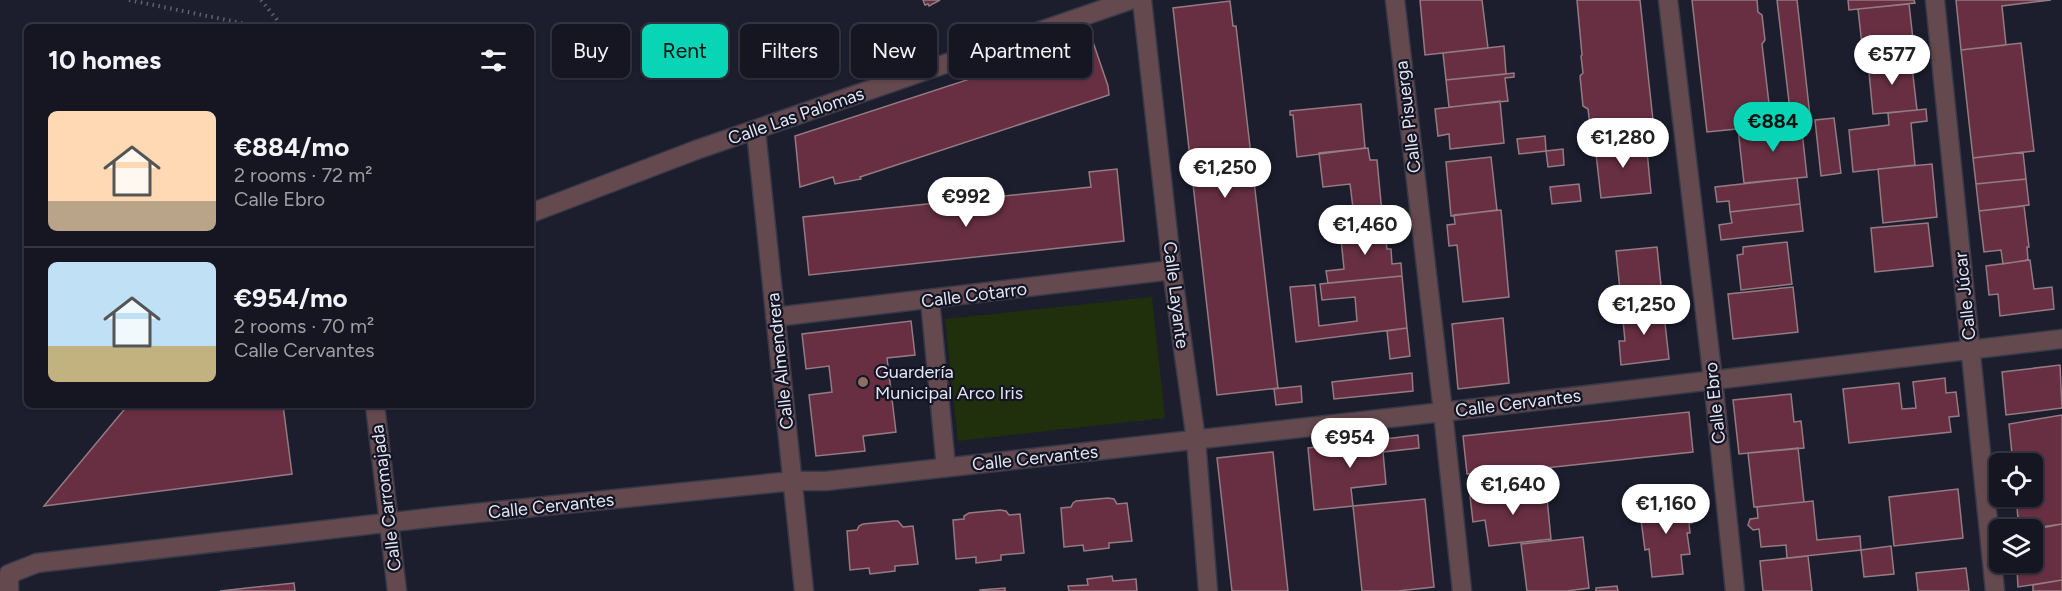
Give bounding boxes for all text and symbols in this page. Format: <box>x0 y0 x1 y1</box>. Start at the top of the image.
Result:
chip: Buy <box>552 24 630 78</box>
chip: Rent <box>642 24 728 78</box>
chip: Filters <box>740 24 839 78</box>
chip: New <box>851 24 937 78</box>
chip: Apartment <box>949 24 1092 78</box>
pin: €577 <box>1856 35 1928 86</box>
text: €577 <box>1868 42 1916 66</box>
text: 10 homes <box>48 44 161 76</box>
icon: filters <box>477 44 510 77</box>
street label: Calle Pisuerga <box>1390 60 1426 174</box>
street label: Calle Las Palomas <box>725 82 867 150</box>
pin: €884 <box>1737 102 1809 153</box>
text: €884 <box>1747 109 1799 133</box>
pin: €1,280 <box>1574 118 1672 169</box>
text: €1,280 <box>1591 125 1655 149</box>
text: €884/mo <box>234 131 349 163</box>
icon: home <box>96 135 168 207</box>
pin: €1,250 <box>1176 148 1274 199</box>
text: €1,250 <box>1193 155 1257 179</box>
text: 2 rooms · 72 m² <box>234 163 372 187</box>
pin: €992 <box>930 177 1002 228</box>
text: €992 <box>942 184 990 208</box>
text: Calle Ebro <box>234 187 325 211</box>
pin: €1,460 <box>1316 205 1414 256</box>
text: €1,460 <box>1333 212 1397 236</box>
street label: Calle Layante <box>1159 240 1194 350</box>
street label: Calle Júcar <box>1949 251 1981 341</box>
street label: Calle Cotarro <box>920 278 1028 312</box>
text: €954/mo <box>234 282 348 314</box>
pin: €1,250 <box>1595 285 1693 336</box>
icon: home <box>96 286 168 358</box>
street label: Calle Almendrera <box>762 292 798 430</box>
text: €1,250 <box>1612 292 1676 316</box>
text: 2 rooms · 70 m² <box>234 314 374 338</box>
text: Calle Cervantes <box>234 338 375 362</box>
place label: Guardería Municipal Arco Iris <box>875 361 1023 404</box>
street label: Calle Ebro <box>1700 361 1730 445</box>
marker: Guardería Municipal Arco Iris <box>856 375 870 389</box>
street label: Calle Cervantes <box>1454 384 1582 422</box>
pin: €954 <box>1314 418 1386 469</box>
street label: Calle Carromajada <box>366 424 406 572</box>
text: €954 <box>1325 425 1375 449</box>
street label: Calle Cervantes <box>971 440 1099 476</box>
map controls <box>1989 453 2043 573</box>
button: locate <box>1989 453 2043 507</box>
pin: €1,640 <box>1464 465 1562 516</box>
text: €1,640 <box>1481 472 1545 496</box>
pin: €1,160 <box>1617 484 1715 535</box>
street label: Calle Cervantes <box>487 488 615 524</box>
text: €1,160 <box>1636 491 1696 515</box>
button: layers <box>1989 519 2043 573</box>

